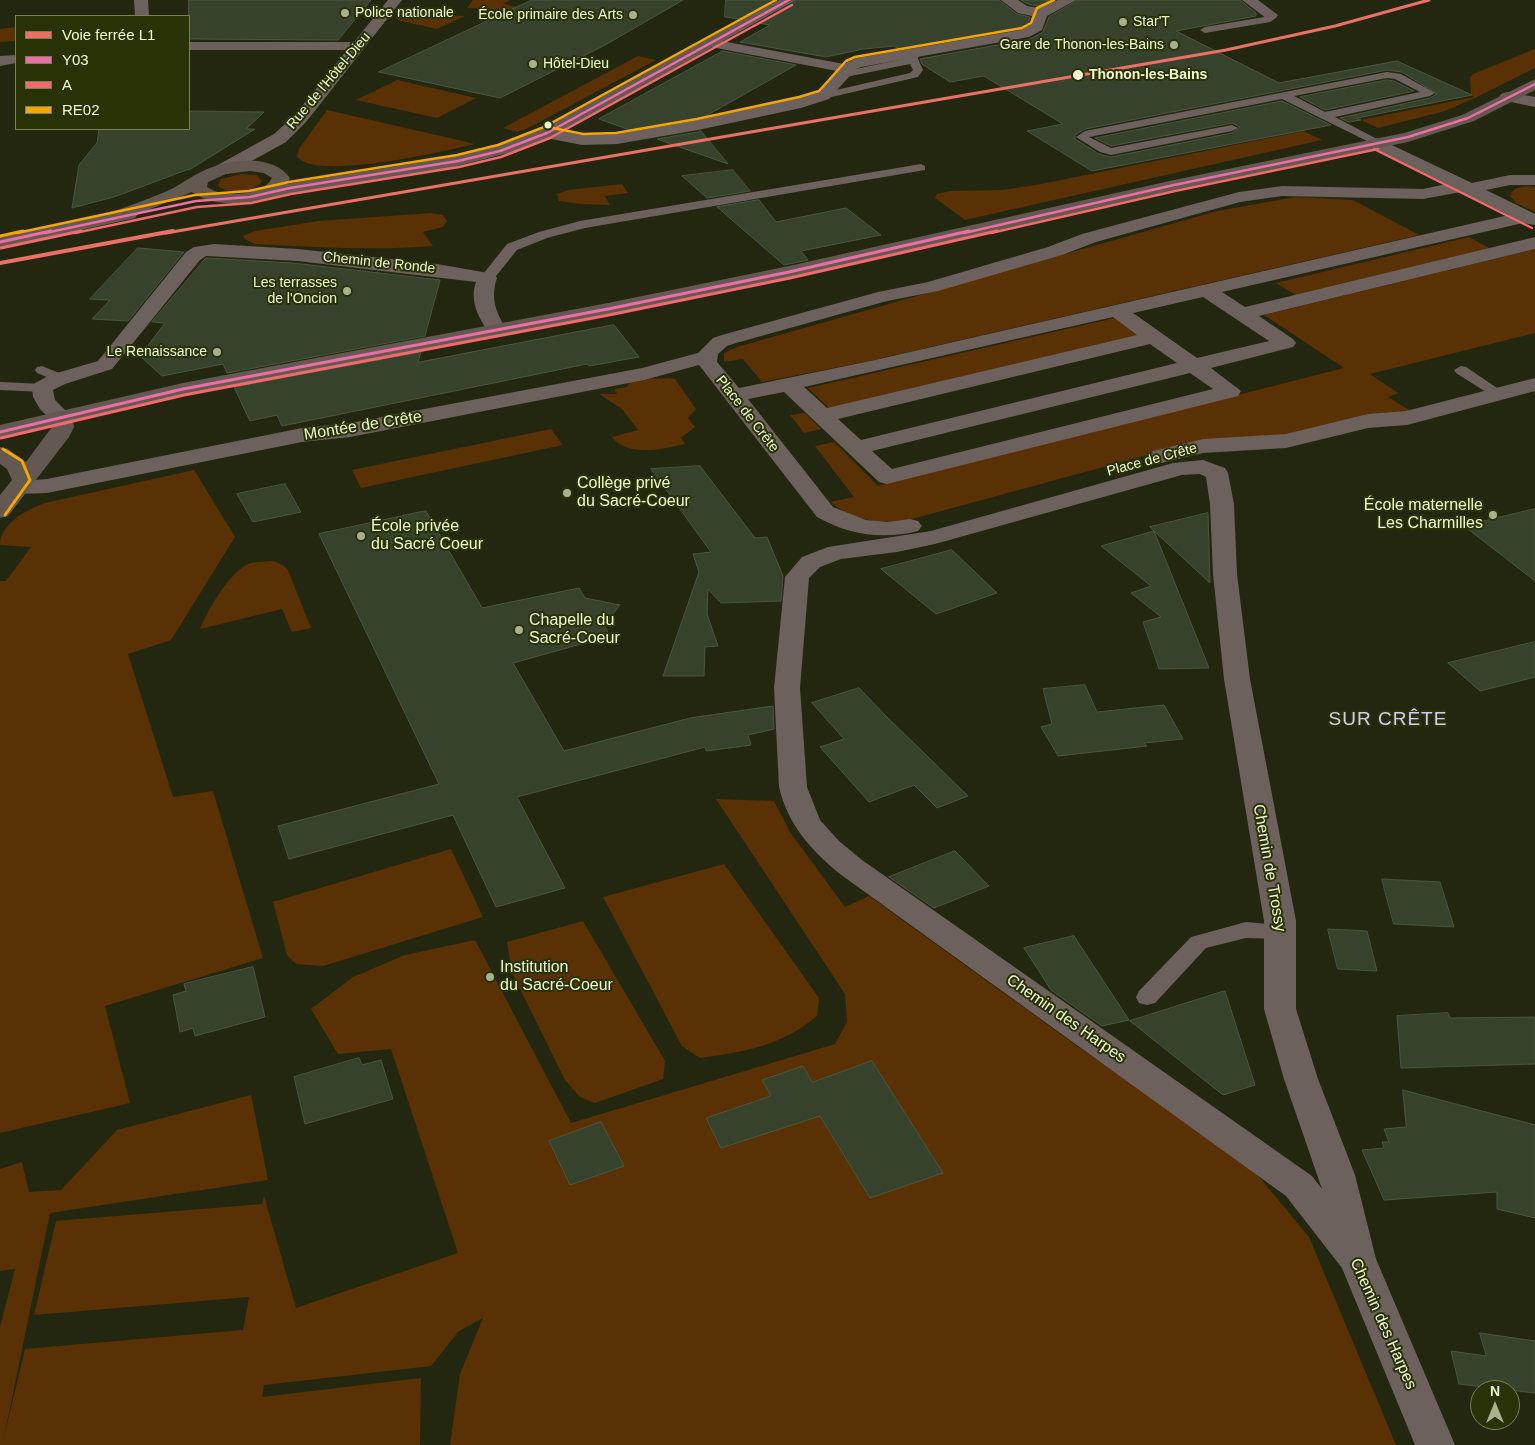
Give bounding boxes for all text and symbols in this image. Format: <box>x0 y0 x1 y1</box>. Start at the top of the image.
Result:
place label: Police nationale <box>355 5 454 21</box>
marker: Police nationale <box>339 7 351 19</box>
place label: École primaire des Arts <box>478 7 623 23</box>
marker: École primaire des Arts <box>627 9 639 21</box>
place label: Star'T <box>1133 14 1170 30</box>
legend <box>15 15 190 130</box>
marker: Star'T <box>1117 16 1129 28</box>
text: Voie ferrée L1 <box>62 26 155 43</box>
street label: Rue de l'Hôtel-Dieu <box>284 29 374 133</box>
place label: Gare de Thonon-les-Bains <box>1000 37 1164 53</box>
marker: Gare de Thonon-les-Bains <box>1168 39 1180 51</box>
text: Y03 <box>62 51 89 68</box>
place label: Hôtel-Dieu <box>543 56 609 72</box>
marker: Hôtel-Dieu <box>527 58 539 70</box>
place label: Thonon-les-Bains <box>1089 67 1207 83</box>
marker: Thonon-les-Bains <box>1071 68 1085 82</box>
text: A <box>62 76 72 93</box>
text: RE02 <box>62 101 100 118</box>
unlabelled marker <box>543 120 553 130</box>
street label: Chemin de Ronde <box>322 249 436 277</box>
place label: Les terrasses de l'Oncion <box>253 275 337 308</box>
marker: Les terrasses de l'Oncion <box>341 285 353 297</box>
place label: Le Renaissance <box>107 344 207 360</box>
marker: Le Renaissance <box>211 346 223 358</box>
street label: Place de Crête <box>712 372 782 456</box>
street label: Montée de Crête <box>303 407 423 445</box>
street label: Place de Crête <box>1105 440 1199 480</box>
place label: Collège privé du Sacré-Coeur <box>577 474 690 512</box>
marker: Collège privé du Sacré-Coeur <box>561 487 573 499</box>
place label: École maternelle Les Charmilles <box>1364 496 1483 534</box>
marker: École maternelle Les Charmilles <box>1487 509 1499 521</box>
place label: École privée du Sacré Coeur <box>371 517 483 555</box>
marker: École privée du Sacré Coeur <box>355 530 367 542</box>
place label: Chapelle du Sacré-Coeur <box>529 611 620 649</box>
marker: Chapelle du Sacré-Coeur <box>513 624 525 636</box>
district label: SUR CRÊTE <box>1327 709 1449 731</box>
street label: Chemin de Trossy <box>1248 803 1290 933</box>
place label: Institution du Sacré-Coeur <box>500 958 613 996</box>
marker: Institution du Sacré-Coeur <box>484 971 496 983</box>
street label: Chemin des Harpes <box>1003 971 1129 1067</box>
street label: Chemin des Harpes <box>1345 1256 1421 1392</box>
north arrow <box>1470 1380 1520 1430</box>
text: N <box>1490 1383 1500 1399</box>

